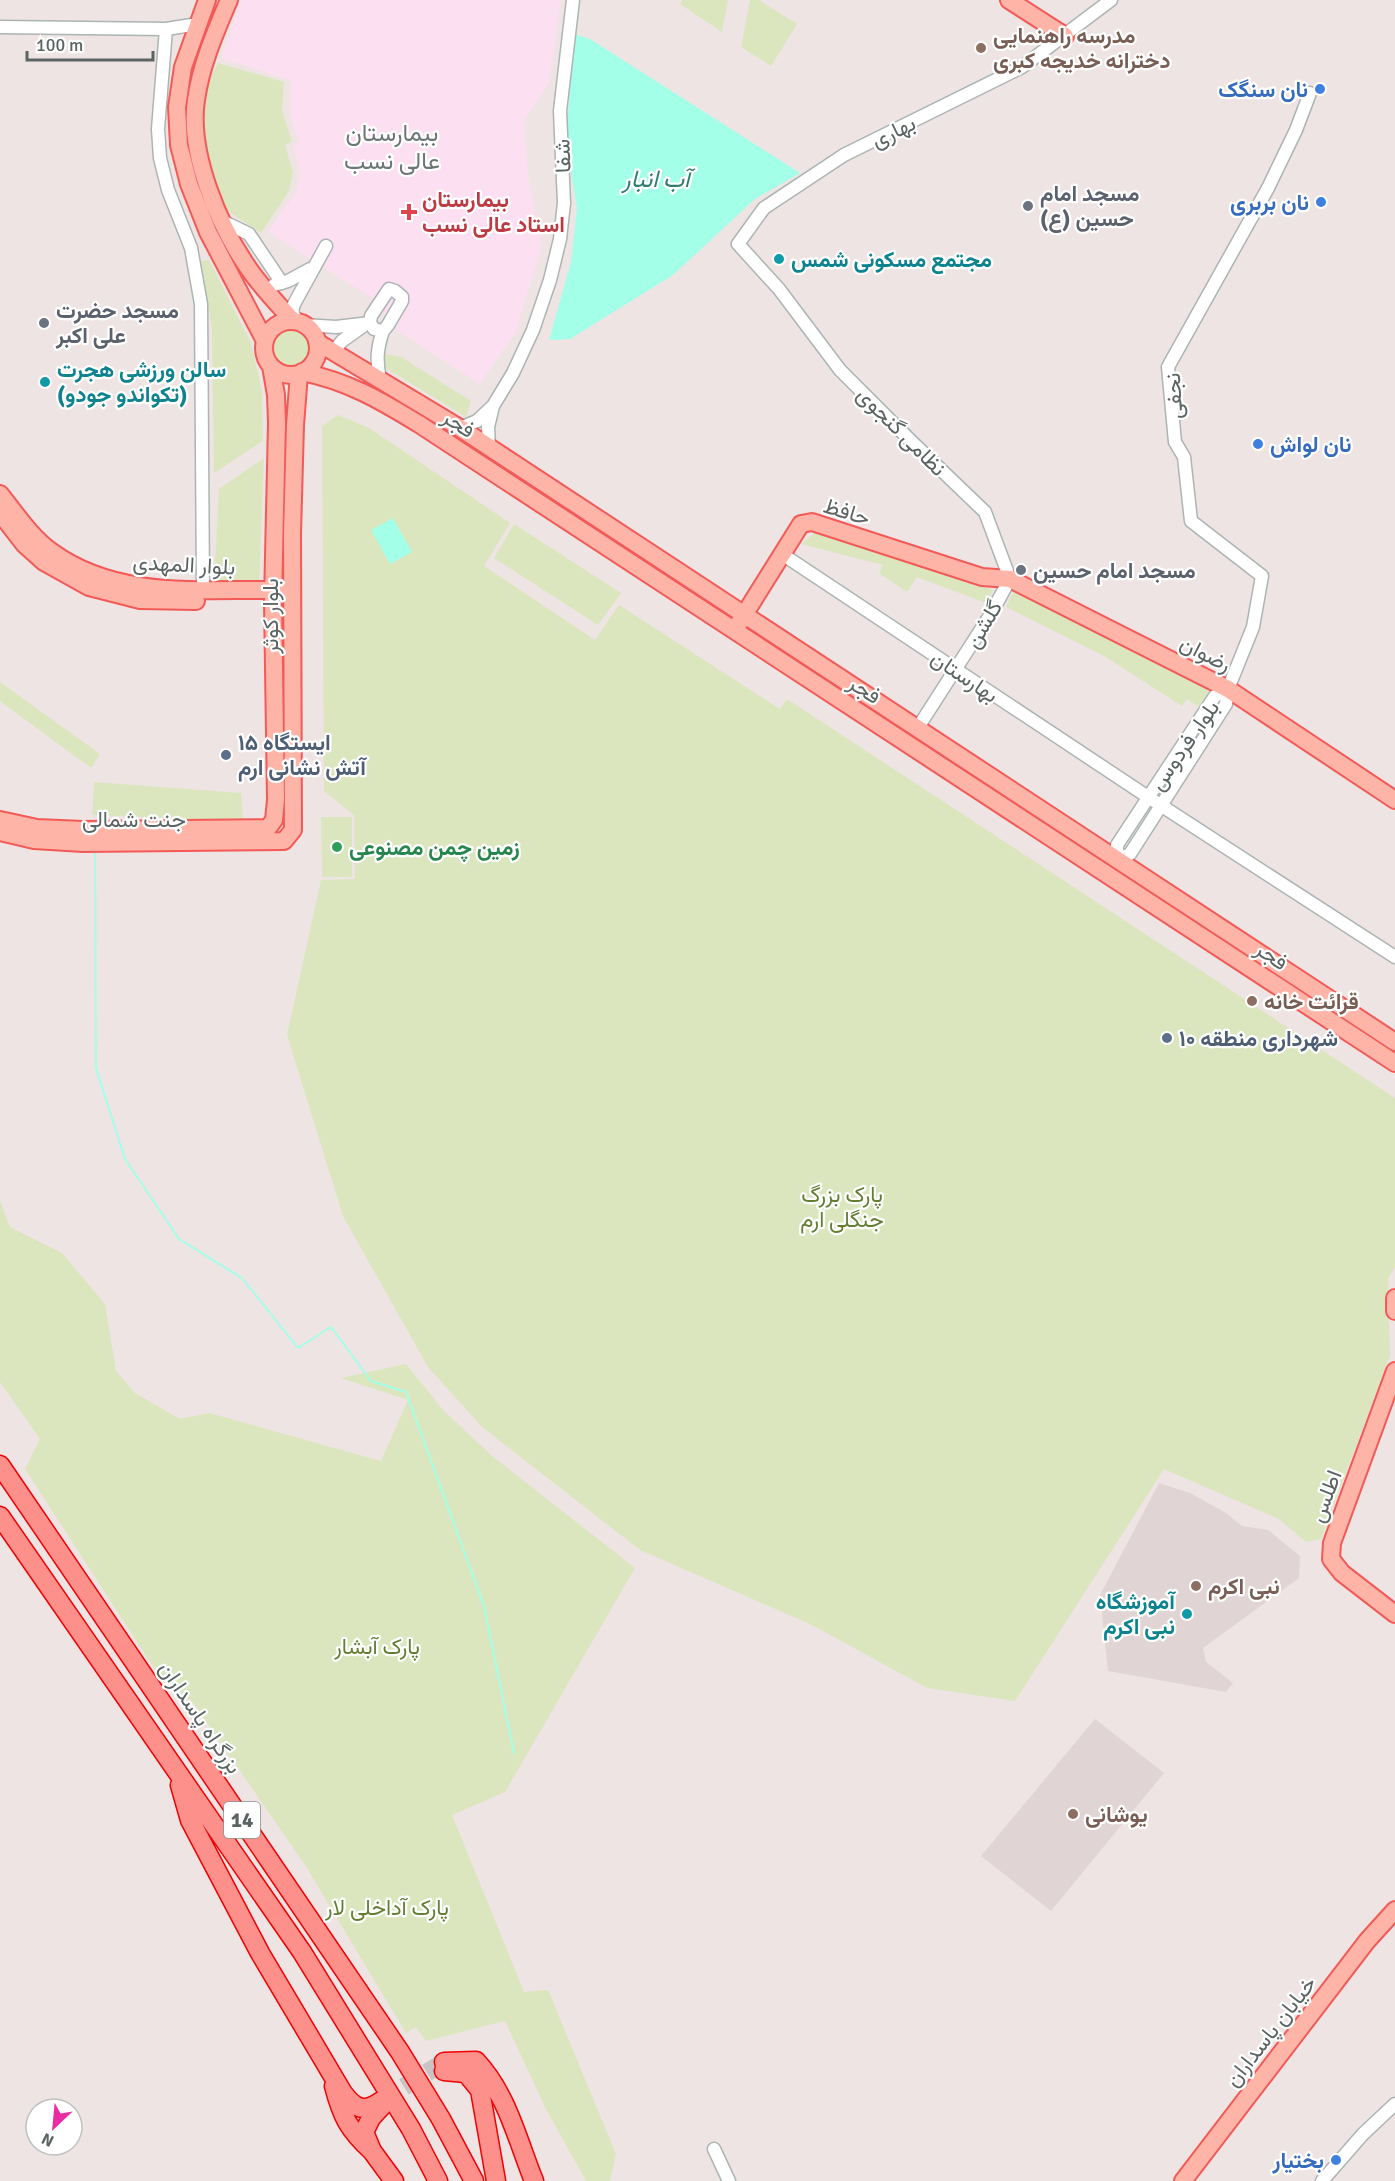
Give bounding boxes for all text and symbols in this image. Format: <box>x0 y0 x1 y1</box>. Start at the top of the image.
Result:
place label: مدرسه راهنمایی دخترانه خدیجه کبری <box>993 22 1170 74</box>
scale bar <box>27 24 153 62</box>
text: 100 m <box>36 34 83 56</box>
marker: مدرسه راهنمایی دخترانه خدیجه کبری <box>974 41 988 55</box>
place label: نان سنگک <box>1218 76 1308 103</box>
marker: نان سنگک <box>1313 82 1327 96</box>
street label: بهاری <box>867 109 920 154</box>
district label: بیمارستان عالی نسب <box>344 118 440 176</box>
street label: شفا <box>548 138 577 173</box>
water label: آب انبار <box>620 164 696 194</box>
place label: مسجد امام حسین (ع) <box>1040 180 1140 233</box>
place label: بیمارستان استاد عالی نسب <box>422 186 565 238</box>
place label: نان بربری <box>1230 189 1309 216</box>
marker: نان بربری <box>1314 195 1328 209</box>
marker: مسجد امام حسین (ع) <box>1021 199 1035 213</box>
marker: بیمارستان استاد عالی نسب <box>400 203 418 221</box>
place label: مجتمع مسکونی شمس <box>791 246 992 274</box>
marker: مجتمع مسکونی شمس <box>772 252 786 266</box>
place label: مسجد حضرت علی اکبر <box>55 297 179 349</box>
marker: مسجد حضرت علی اکبر <box>37 316 51 330</box>
place label: سالن ورزشی هجرت (تکواندو جودو) <box>57 356 226 408</box>
street label: نجفی <box>1159 372 1188 420</box>
marker: سالن ورزشی هجرت (تکواندو جودو) <box>38 375 52 389</box>
street label: نظامی گنجوی <box>851 381 952 482</box>
street label: فجر <box>436 402 480 444</box>
place label: نان لواش <box>1270 431 1351 458</box>
marker: نان لواش <box>1251 437 1265 451</box>
street label: حافظ <box>820 492 873 531</box>
street label: بلوار المهدی <box>132 548 236 581</box>
place label: مسجد امام حسین <box>1033 557 1196 585</box>
marker: مسجد امام حسین <box>1014 563 1028 577</box>
street label: بلوار کوثر <box>257 578 284 655</box>
street label: گلشن <box>959 595 1008 653</box>
street label: رضوان <box>1176 629 1236 678</box>
street label: بهارستان <box>926 644 1004 709</box>
street label: فجر <box>842 668 886 710</box>
street label: بلوار فردوس <box>1144 695 1225 796</box>
place label: ایستگاه ۱۵ آتش نشانی ارم <box>238 729 367 782</box>
marker: ایستگاه ۱۵ آتش نشانی ارم <box>219 748 233 762</box>
street label: جنت شمالی <box>82 806 186 833</box>
place label: زمین چمن مصنوعی <box>349 834 520 863</box>
marker: زمین چمن مصنوعی <box>330 840 344 854</box>
street label: فجر <box>1249 934 1293 976</box>
place label: قرائت خانه <box>1264 988 1359 1015</box>
marker: قرائت خانه <box>1245 994 1259 1008</box>
place label: شهرداری منطقه ۱۰ <box>1179 1025 1338 1052</box>
marker: شهرداری منطقه ۱۰ <box>1160 1031 1174 1045</box>
park label: پارک بزرگ جنگلی ارم <box>800 1181 884 1234</box>
street label: اطلس <box>1303 1466 1348 1526</box>
place label: نبی اکرم <box>1208 1573 1280 1601</box>
marker: نبی اکرم <box>1189 1579 1203 1593</box>
place label: آموزشگاه نبی اکرم <box>1096 1588 1176 1641</box>
marker: آموزشگاه نبی اکرم <box>1180 1607 1194 1621</box>
park label: پارک آبشار <box>333 1633 420 1661</box>
street label: بزرگراه پاسداران <box>152 1656 248 1779</box>
place label: یوشانی <box>1085 1801 1148 1828</box>
road number: 14 <box>224 1802 260 1838</box>
marker: یوشانی <box>1066 1807 1080 1821</box>
park label: پارک آداخلی لار <box>324 1894 449 1922</box>
street label: خیابان پاسداران <box>1219 1971 1323 2093</box>
north arrow <box>24 2097 84 2157</box>
text: N <box>38 2128 57 2151</box>
place label: بختیار <box>1271 2147 1324 2174</box>
marker: بختیار <box>1329 2153 1343 2167</box>

